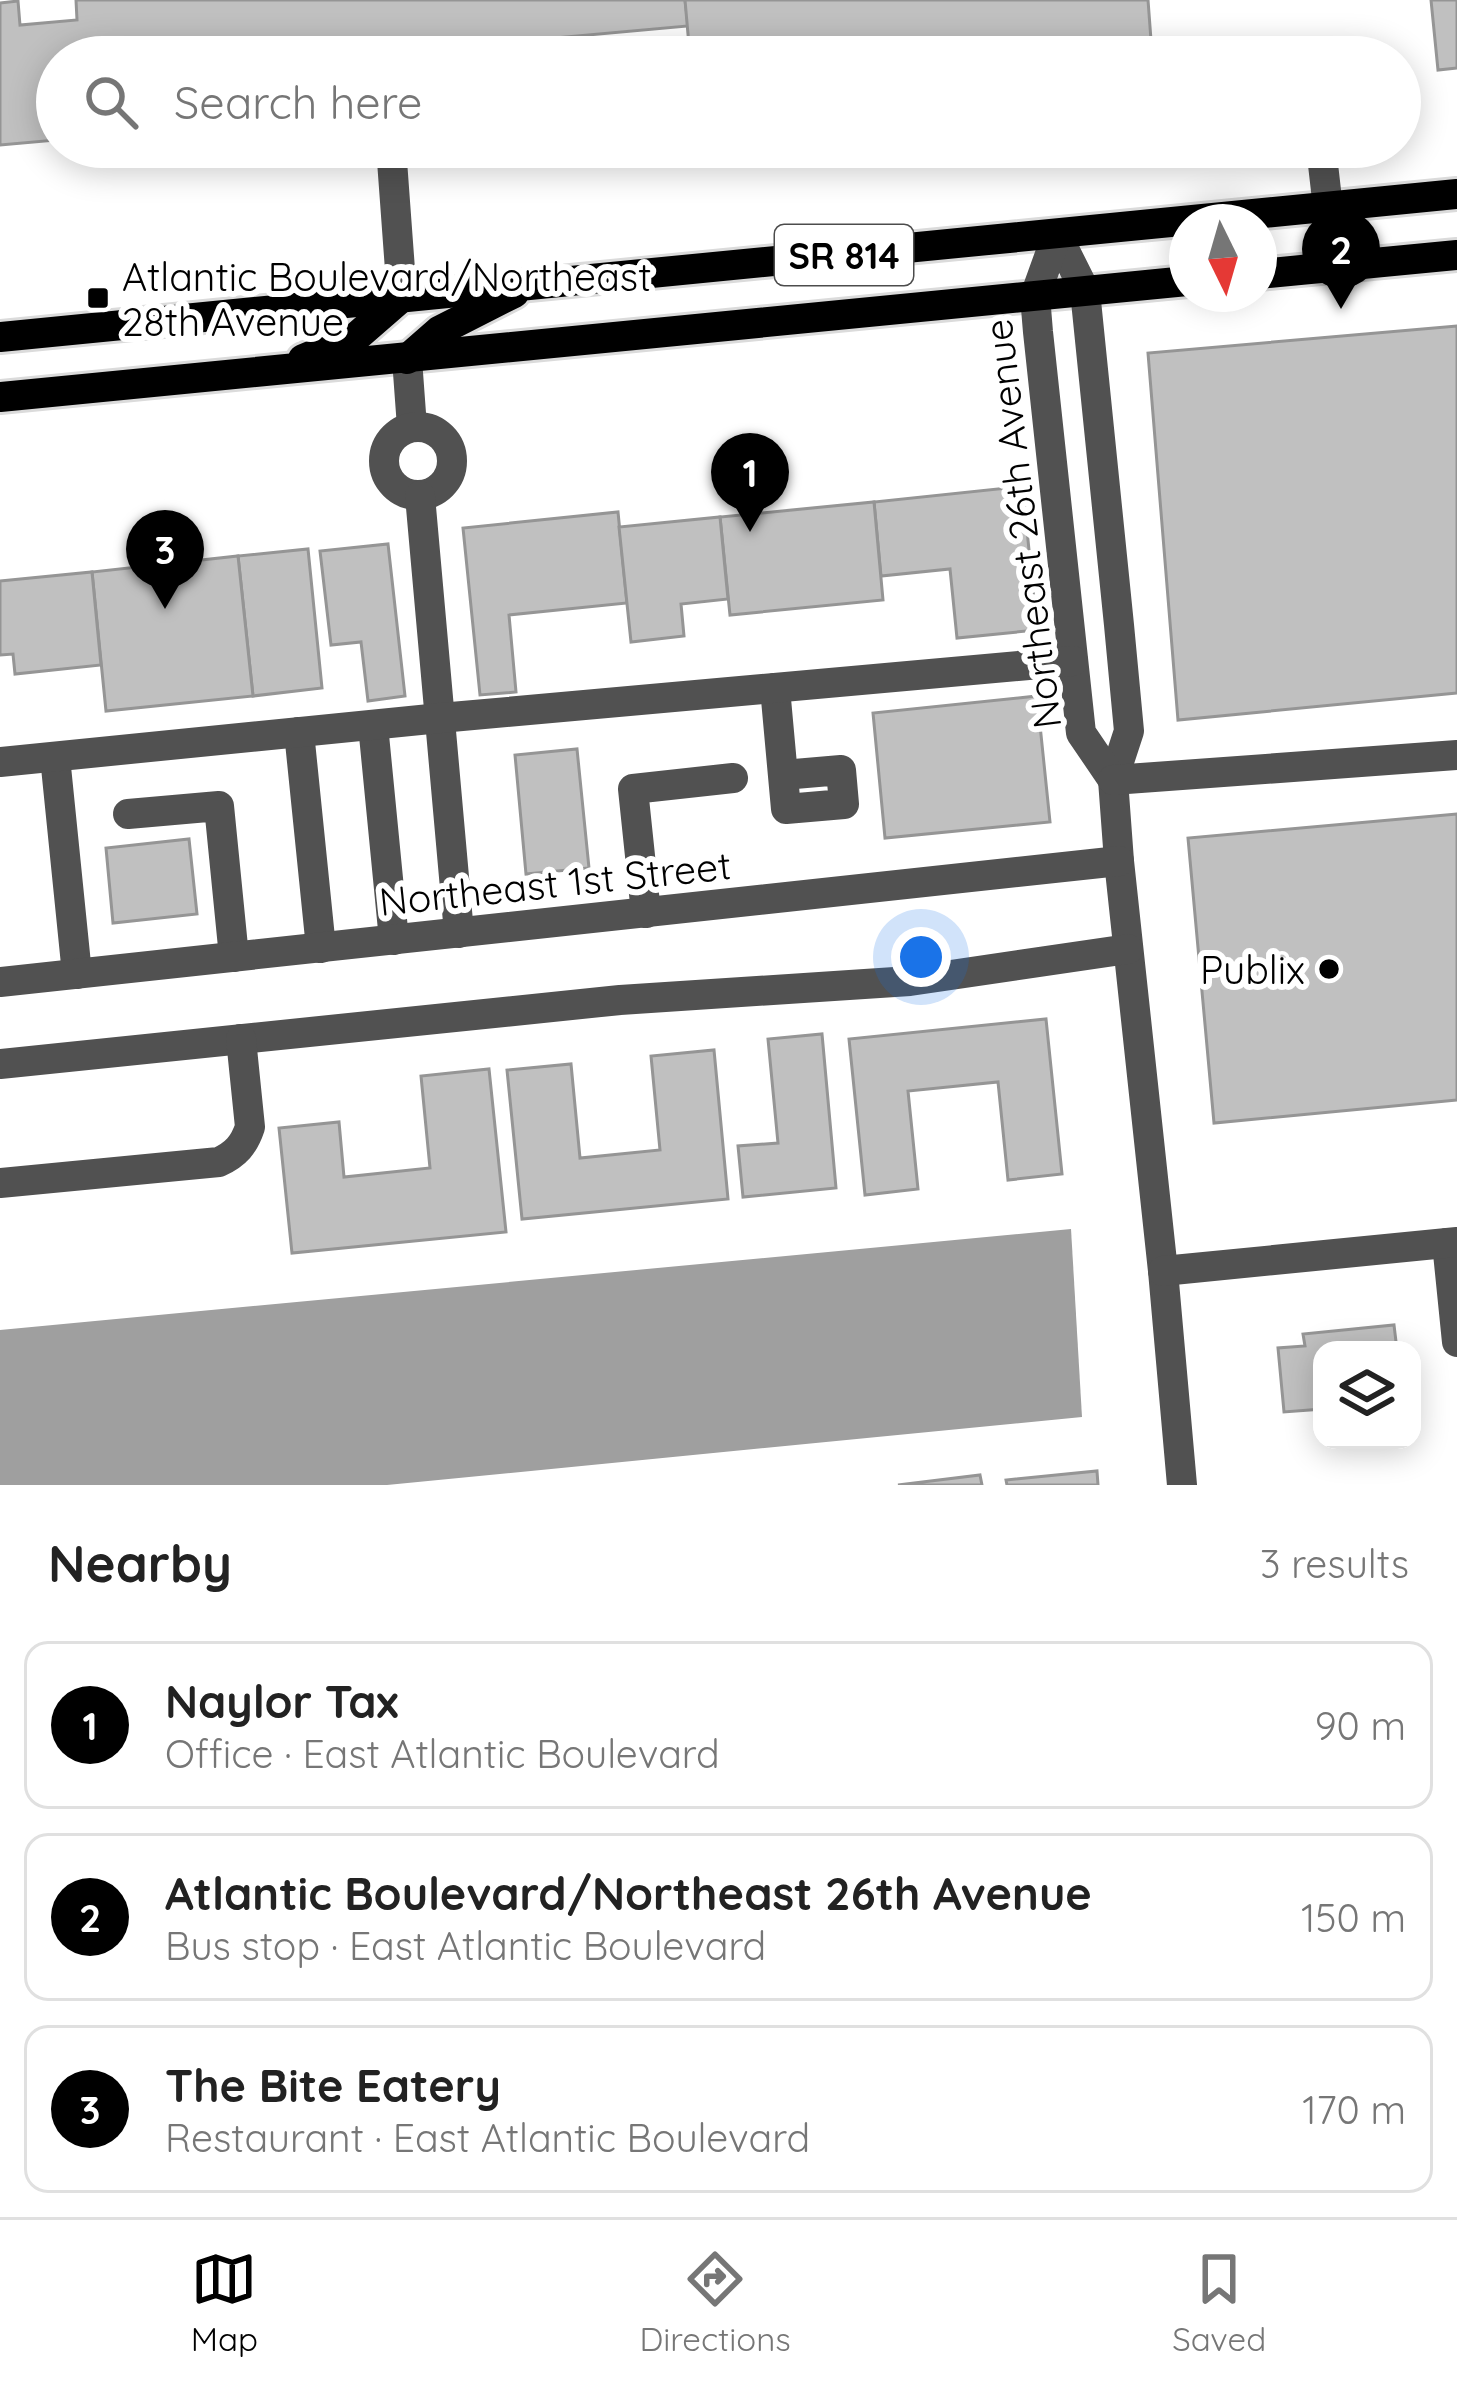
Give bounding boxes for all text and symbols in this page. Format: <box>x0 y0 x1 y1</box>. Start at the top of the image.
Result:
search box <box>36 36 1421 168</box>
icon: search <box>78 69 144 135</box>
text: Search here <box>174 74 422 130</box>
north arrow <box>1169 204 1277 312</box>
pin: 2 <box>1302 210 1380 309</box>
road number: SR 814 <box>775 225 913 285</box>
place label: Atlantic Boulevard/Northeast 28th Avenue <box>122 252 651 346</box>
marker: Atlantic Boulevard/Northeast 28th Avenue <box>85 285 111 311</box>
street label: Northeast 26th Avenue <box>973 316 1071 732</box>
pin: 1 <box>711 433 789 532</box>
pin: 3 <box>126 510 204 609</box>
street label: Northeast 1st Street <box>377 840 733 926</box>
your location <box>891 927 951 987</box>
place label: Publix <box>1200 945 1305 994</box>
marker: Publix <box>1316 956 1342 982</box>
map controls <box>1313 1341 1421 1449</box>
button: layers <box>1313 1341 1421 1449</box>
text: Nearby <box>48 1531 232 1595</box>
text: 3 results <box>1260 1539 1409 1588</box>
text: Naylor Tax <box>165 1673 399 1729</box>
text: 1 <box>82 1701 98 1750</box>
text: 90 m <box>1315 1701 1406 1750</box>
text: Office · East Atlantic Boulevard <box>165 1729 720 1778</box>
text: Atlantic Boulevard/Northeast 26th Avenue <box>165 1865 1092 1921</box>
text: 2 <box>79 1893 101 1942</box>
text: 150 m <box>1301 1893 1406 1942</box>
text: Bus stop · East Atlantic Boulevard <box>165 1921 766 1970</box>
text: The Bite Eatery <box>165 2057 501 2113</box>
text: 3 <box>80 2085 100 2134</box>
text: 170 m <box>1302 2085 1406 2134</box>
text: Restaurant · East Atlantic Boulevard <box>165 2113 810 2162</box>
tab: Map <box>191 2246 258 2359</box>
tab: Directions <box>639 2246 791 2359</box>
tab: Saved <box>1172 2246 1266 2359</box>

